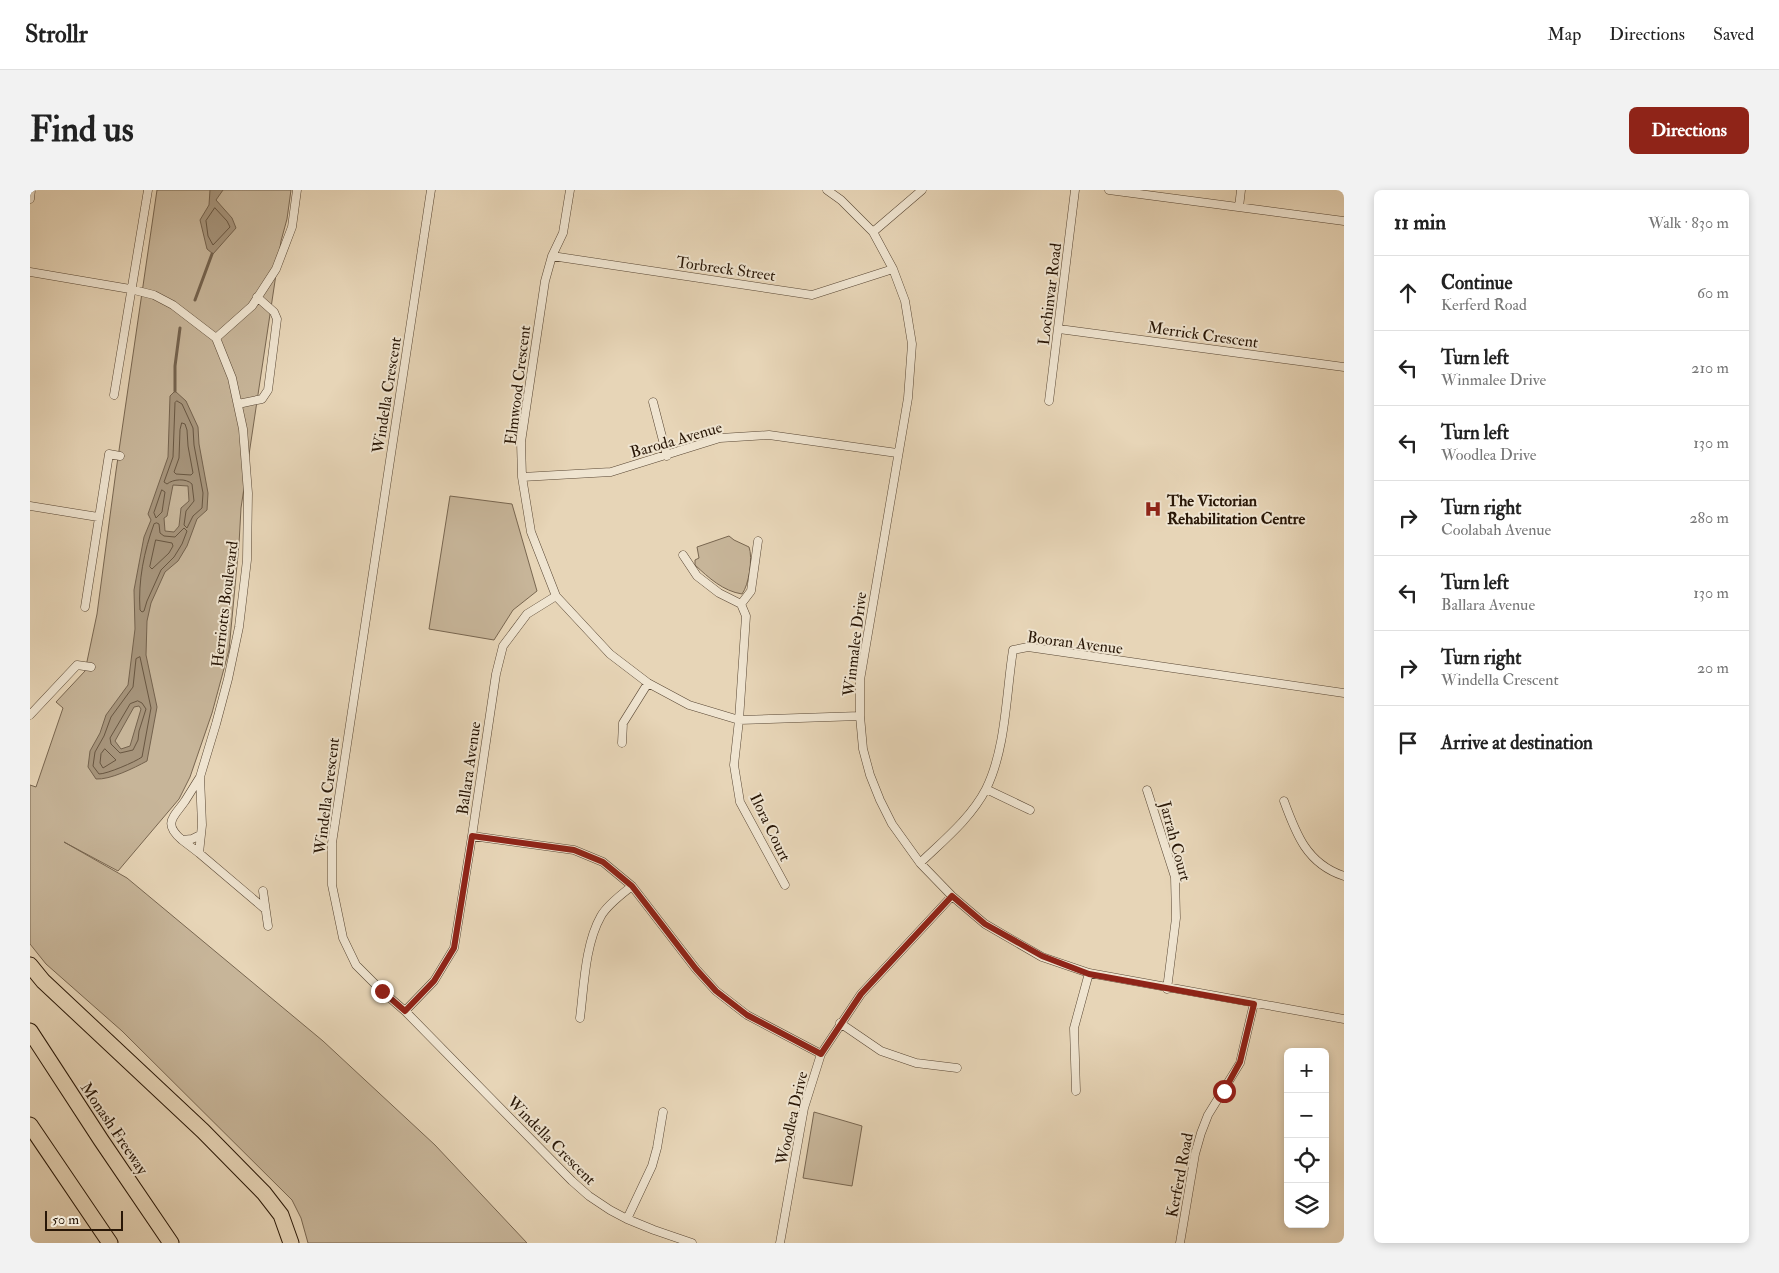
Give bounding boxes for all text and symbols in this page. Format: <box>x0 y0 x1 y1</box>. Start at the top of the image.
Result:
text: Strollr <box>25 19 88 50</box>
text: Map <box>1548 23 1581 46</box>
text: Directions <box>1609 23 1685 46</box>
text: Saved <box>1713 23 1754 46</box>
button: Directions <box>1629 107 1749 154</box>
text: Find us <box>30 108 134 152</box>
text: 11 min <box>1394 209 1446 236</box>
text: Walk · 830 m <box>1648 213 1729 233</box>
street label: Lochinvar Road <box>1034 242 1066 346</box>
street label: Torbreck Street <box>675 252 777 286</box>
text: Continue <box>1441 271 1512 295</box>
icon: ahead <box>1394 279 1422 307</box>
text: 60 m <box>1697 283 1729 303</box>
text: Kerferd Road <box>1441 295 1527 315</box>
street label: Merrick Crescent <box>1146 317 1260 353</box>
street label: Elmwood Crescent <box>501 324 535 446</box>
street label: Windella Crescent <box>368 336 406 456</box>
text: Turn left <box>1441 346 1509 370</box>
icon: left <box>1394 354 1422 382</box>
text: 210 m <box>1691 358 1729 378</box>
text: Winmalee Drive <box>1441 370 1546 390</box>
street label: Baroda Avenue <box>628 417 725 463</box>
text: Turn left <box>1441 421 1509 445</box>
icon: left <box>1394 429 1422 457</box>
text: 130 m <box>1693 433 1729 453</box>
text: Woodlea Drive <box>1441 445 1536 465</box>
place label: The Victorian Rehabilitation Centre <box>1166 491 1305 529</box>
text: Turn right <box>1441 496 1521 520</box>
hospital icon: The Victorian Rehabilitation Centre <box>1143 499 1163 519</box>
icon: right <box>1394 504 1422 532</box>
text: 280 m <box>1689 508 1729 528</box>
text: Coolabah Avenue <box>1441 520 1551 540</box>
street label: Herriotts Boulevard <box>207 540 243 668</box>
text: Turn left <box>1441 571 1509 595</box>
icon: left <box>1394 579 1422 607</box>
text: 130 m <box>1693 583 1729 603</box>
street label: Winmalee Drive <box>839 590 871 699</box>
text: Ballara Avenue <box>1441 595 1535 615</box>
street label: Booran Avenue <box>1026 627 1124 659</box>
text: Turn right <box>1441 646 1521 670</box>
icon: right <box>1394 654 1422 682</box>
text: 20 m <box>1697 658 1729 678</box>
text: Windella Crescent <box>1441 670 1559 690</box>
street label: Ballara Avenue <box>453 720 485 816</box>
icon: arrive <box>1394 729 1422 757</box>
text: Arrive at destination <box>1441 731 1593 755</box>
street label: Windella Crescent <box>310 737 344 857</box>
street label: Ilora Court <box>745 790 795 865</box>
street label: Jarrah Court <box>1154 798 1195 884</box>
route end <box>371 980 394 1003</box>
map controls <box>1284 1048 1329 1228</box>
button: + <box>1284 1048 1329 1093</box>
street label: Woodlea Drive <box>771 1069 813 1168</box>
street label: Monash Freeway <box>76 1079 153 1179</box>
route start <box>1213 1080 1236 1103</box>
street label: Windella Crescent <box>502 1091 600 1189</box>
button: − <box>1284 1093 1329 1138</box>
street label: Kerferd Road <box>1162 1131 1198 1219</box>
button: locate <box>1284 1138 1329 1183</box>
button: layers <box>1284 1183 1329 1228</box>
scale bar <box>45 1208 122 1231</box>
text: 50 m <box>52 1211 79 1228</box>

